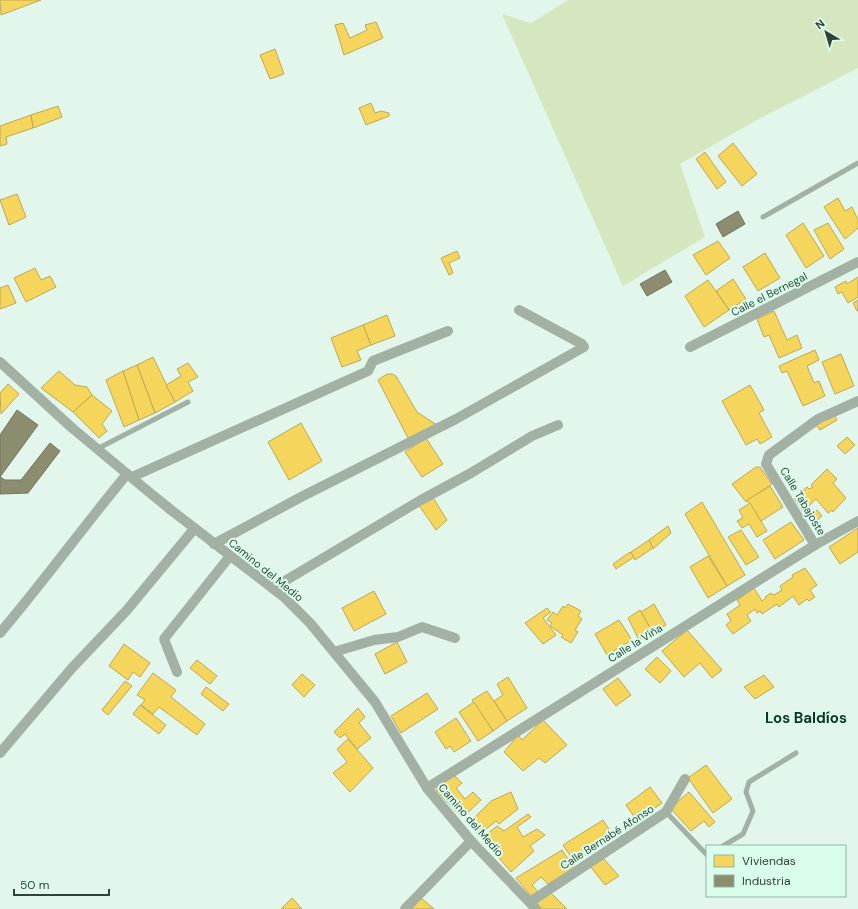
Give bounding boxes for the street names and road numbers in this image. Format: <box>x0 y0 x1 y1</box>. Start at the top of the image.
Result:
street label: Calle el Bernegal <box>729 269 809 319</box>
street label: Calle Tabajoste <box>777 464 829 538</box>
street label: Camino del Medio <box>226 536 306 604</box>
street label: Calle la Viña <box>605 621 665 665</box>
street label: Camino del Medio <box>435 781 507 859</box>
street label: Calle Bernabé Afonso <box>558 802 656 872</box>

